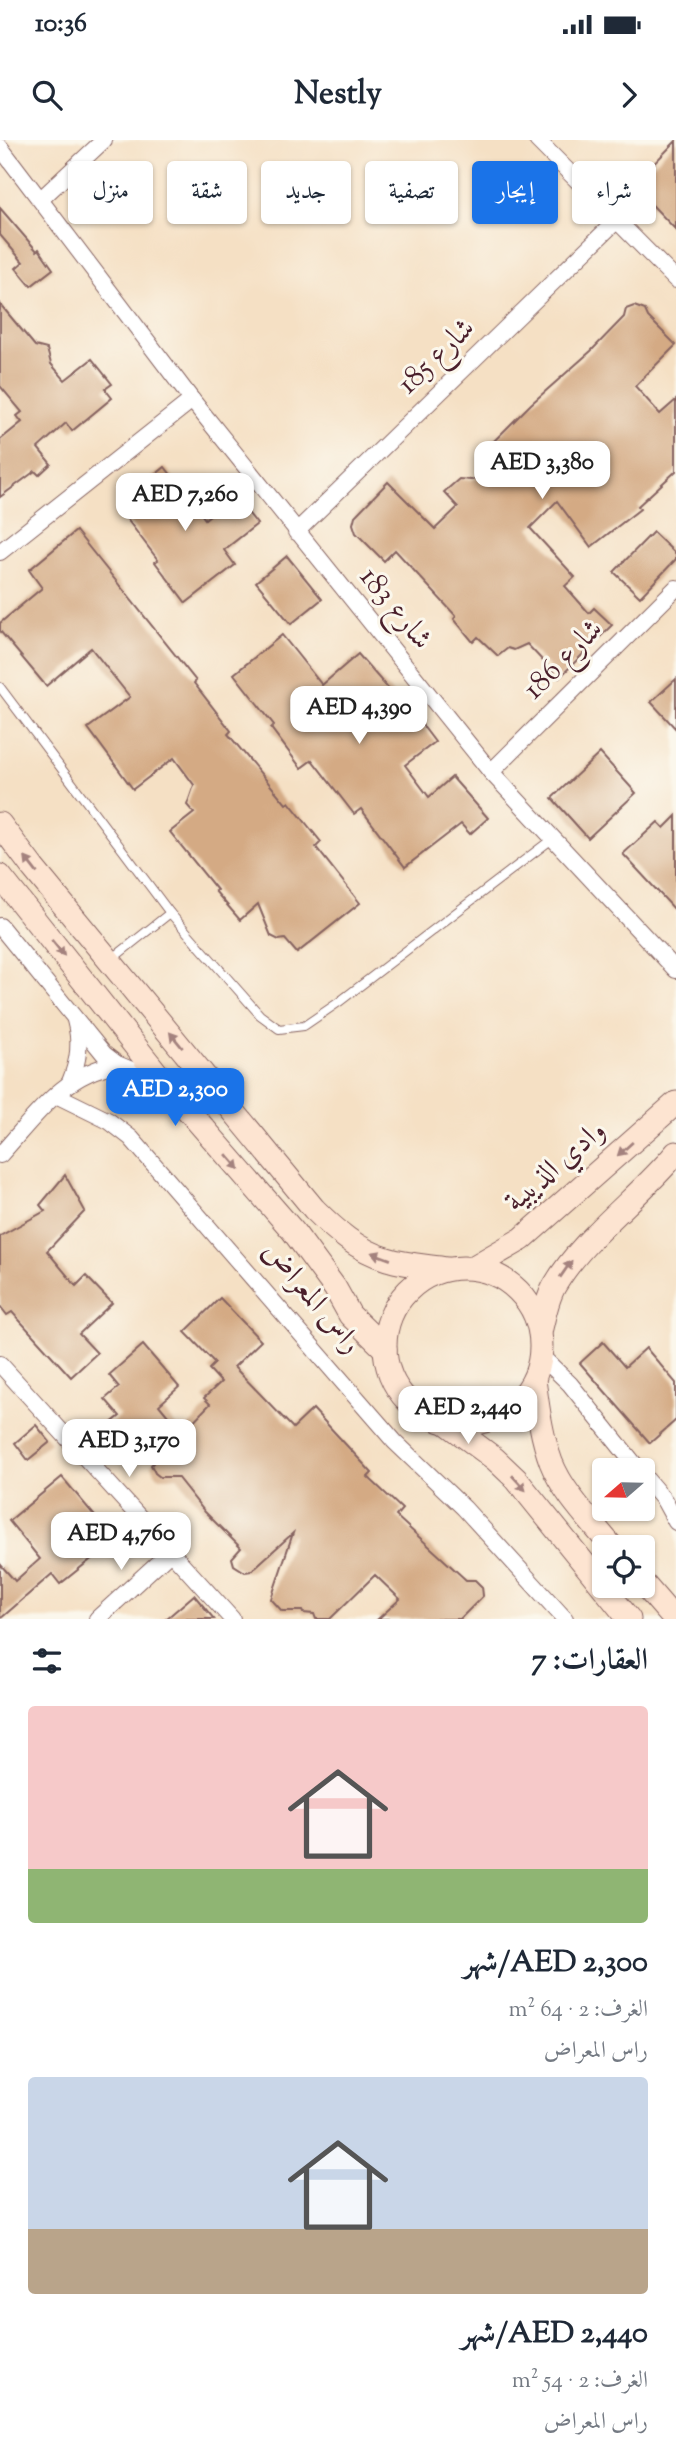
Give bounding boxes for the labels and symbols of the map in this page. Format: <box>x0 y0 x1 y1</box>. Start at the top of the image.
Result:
street label: شارع 185 <box>388 309 486 406</box>
pin: AED 3,380 <box>462 442 622 501</box>
pin: AED 7,260 <box>105 474 265 533</box>
street label: شارع 183 <box>347 558 442 660</box>
street label: شارع 186 <box>514 610 615 711</box>
pin: AED 4,390 <box>279 686 439 746</box>
one-way arrow <box>23 856 38 874</box>
one-way arrow <box>50 939 65 957</box>
one-way arrow <box>168 1031 183 1049</box>
pin: AED 2,300 <box>95 1068 255 1128</box>
street label: وادي الذيبية <box>496 1111 616 1223</box>
one-way arrow <box>617 1140 634 1156</box>
one-way arrow <box>225 1153 241 1171</box>
street label: راس المعراض <box>251 1232 371 1364</box>
one-way arrow <box>370 1250 391 1261</box>
one-way arrow <box>559 1260 573 1278</box>
pin: AED 2,440 <box>388 1386 548 1446</box>
pin: AED 3,170 <box>49 1420 209 1479</box>
north arrow <box>592 1458 654 1521</box>
one-way arrow <box>511 1474 527 1492</box>
pin: AED 4,760 <box>41 1512 201 1572</box>

